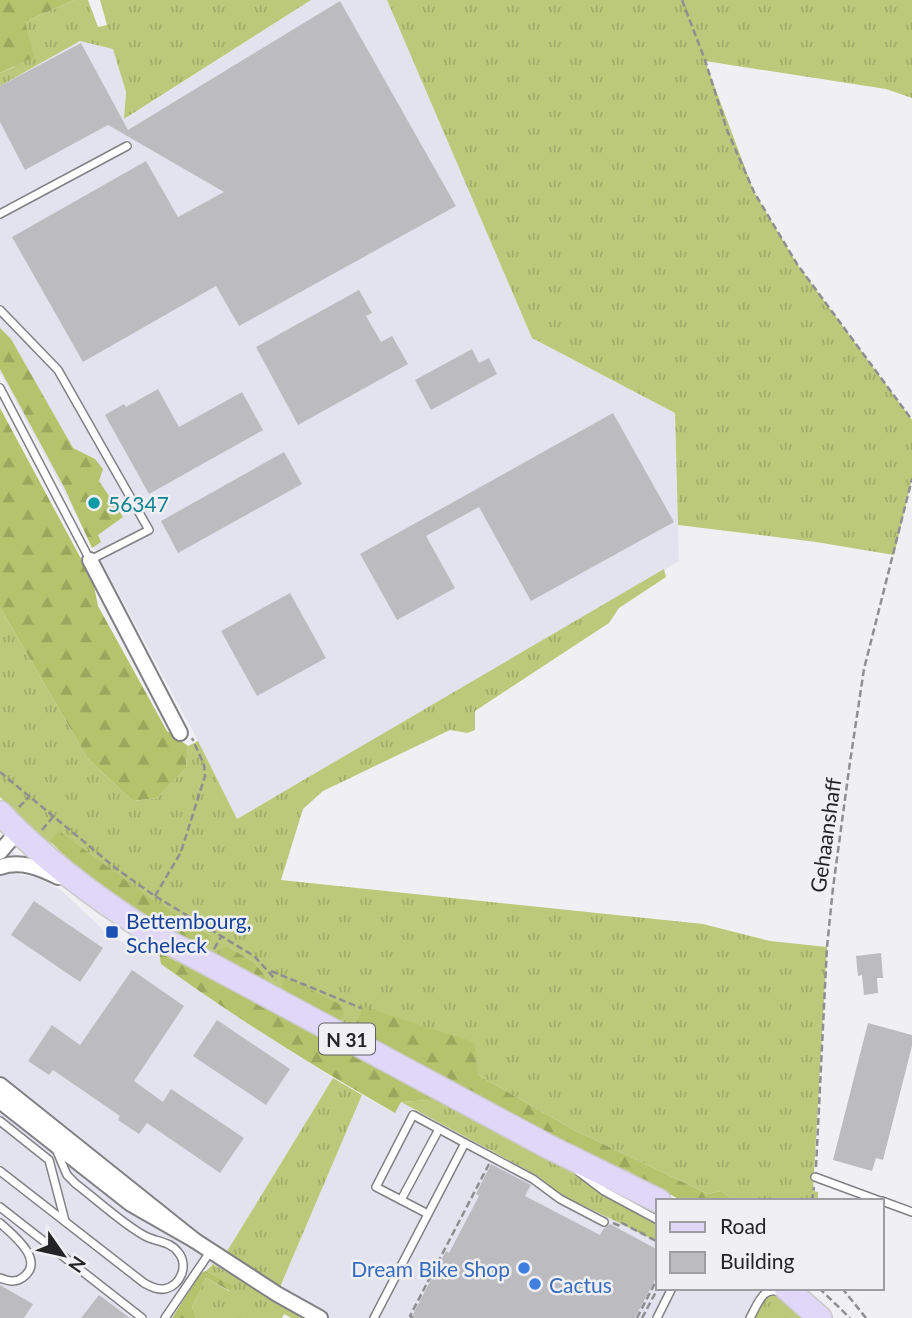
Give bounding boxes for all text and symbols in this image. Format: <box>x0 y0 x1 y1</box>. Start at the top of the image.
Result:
place label: 56347 <box>108 491 169 516</box>
marker: 56347 <box>86 495 102 511</box>
street label: Gehaanshaff <box>805 776 845 894</box>
place label: Bettembourg, Scheleck <box>126 908 252 957</box>
marker: Bettembourg, Scheleck <box>104 924 120 940</box>
road number: N 31 <box>319 1023 375 1054</box>
legend <box>656 1199 884 1290</box>
text: Road <box>720 1213 767 1238</box>
north arrow <box>28 1220 98 1290</box>
text: Building <box>720 1248 795 1273</box>
text: N <box>64 1252 91 1277</box>
place label: Dream Bike Shop <box>351 1256 510 1281</box>
marker: Dream Bike Shop <box>516 1260 532 1276</box>
place label: Cactus <box>549 1272 612 1297</box>
marker: Cactus <box>527 1276 543 1292</box>

